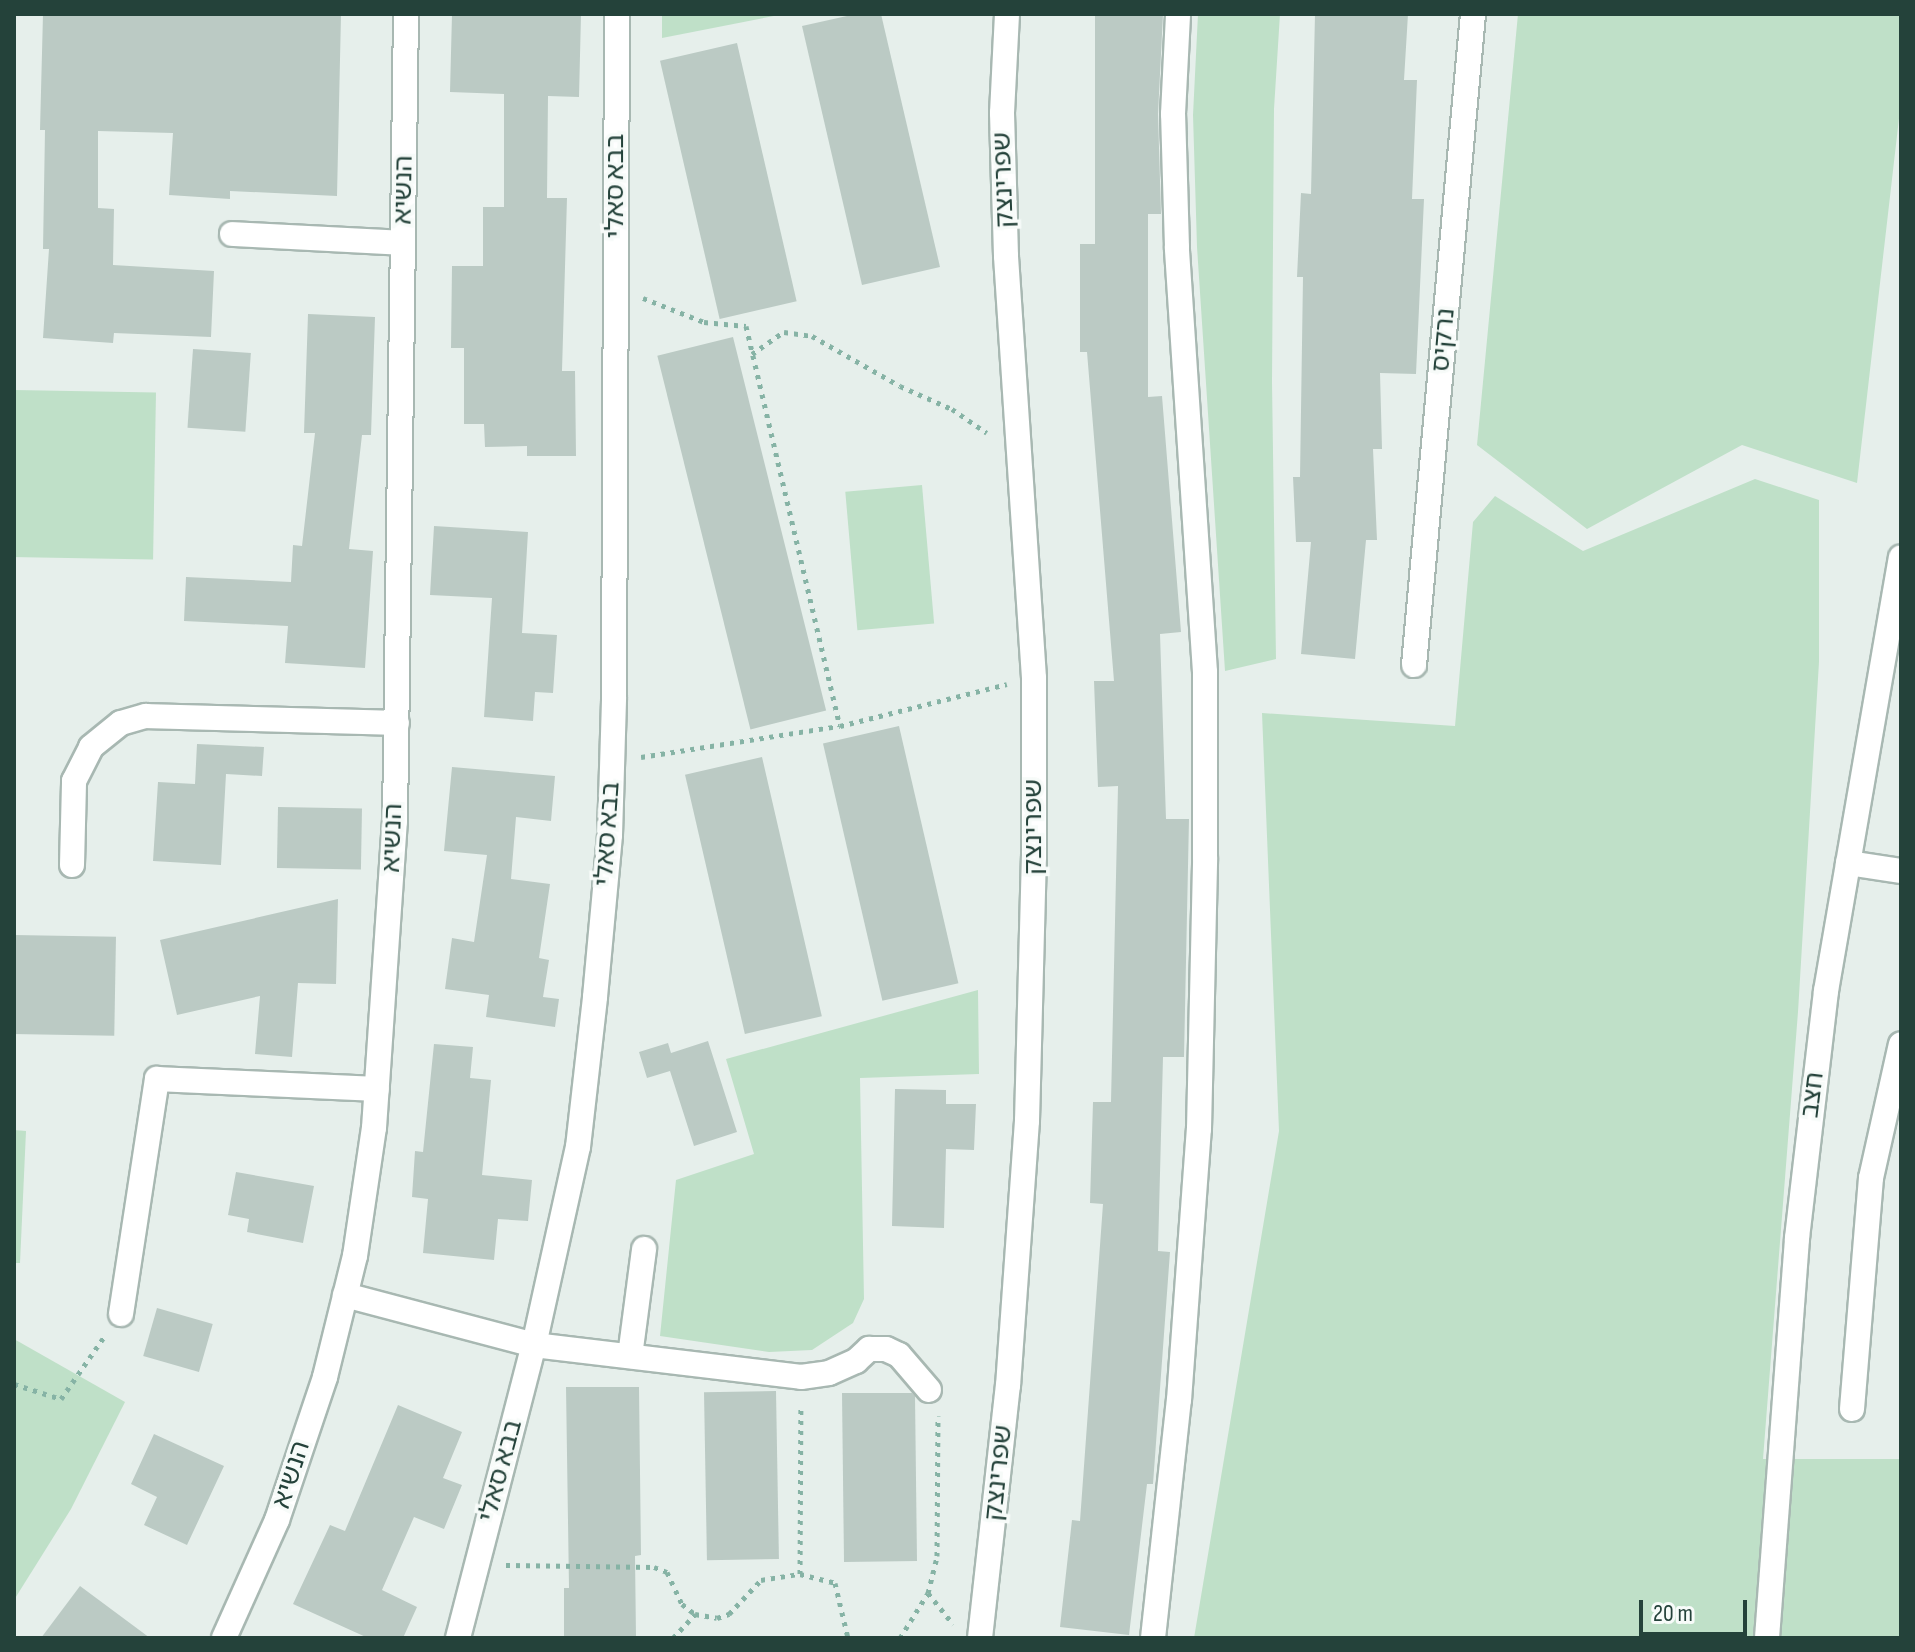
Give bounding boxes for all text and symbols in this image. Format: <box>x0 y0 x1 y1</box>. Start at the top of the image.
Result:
street label: שפרינצק <box>987 131 1021 229</box>
street label: בבא סאלי <box>600 134 632 238</box>
street label: הנשיא <box>388 155 420 225</box>
street label: נרקיס <box>1426 307 1462 373</box>
street label: שפרינצק <box>1018 779 1050 875</box>
street label: בבא סאלי <box>589 781 627 887</box>
street label: הנשיא <box>376 803 410 873</box>
street label: חצב <box>1795 1070 1831 1120</box>
street label: בבא סאלי <box>472 1416 530 1526</box>
street label: שפרינצק <box>978 1423 1020 1523</box>
street label: הנשיא <box>266 1437 318 1513</box>
scale bar <box>1643 1584 1751 1634</box>
text: 20 m <box>1653 1599 1693 1628</box>

